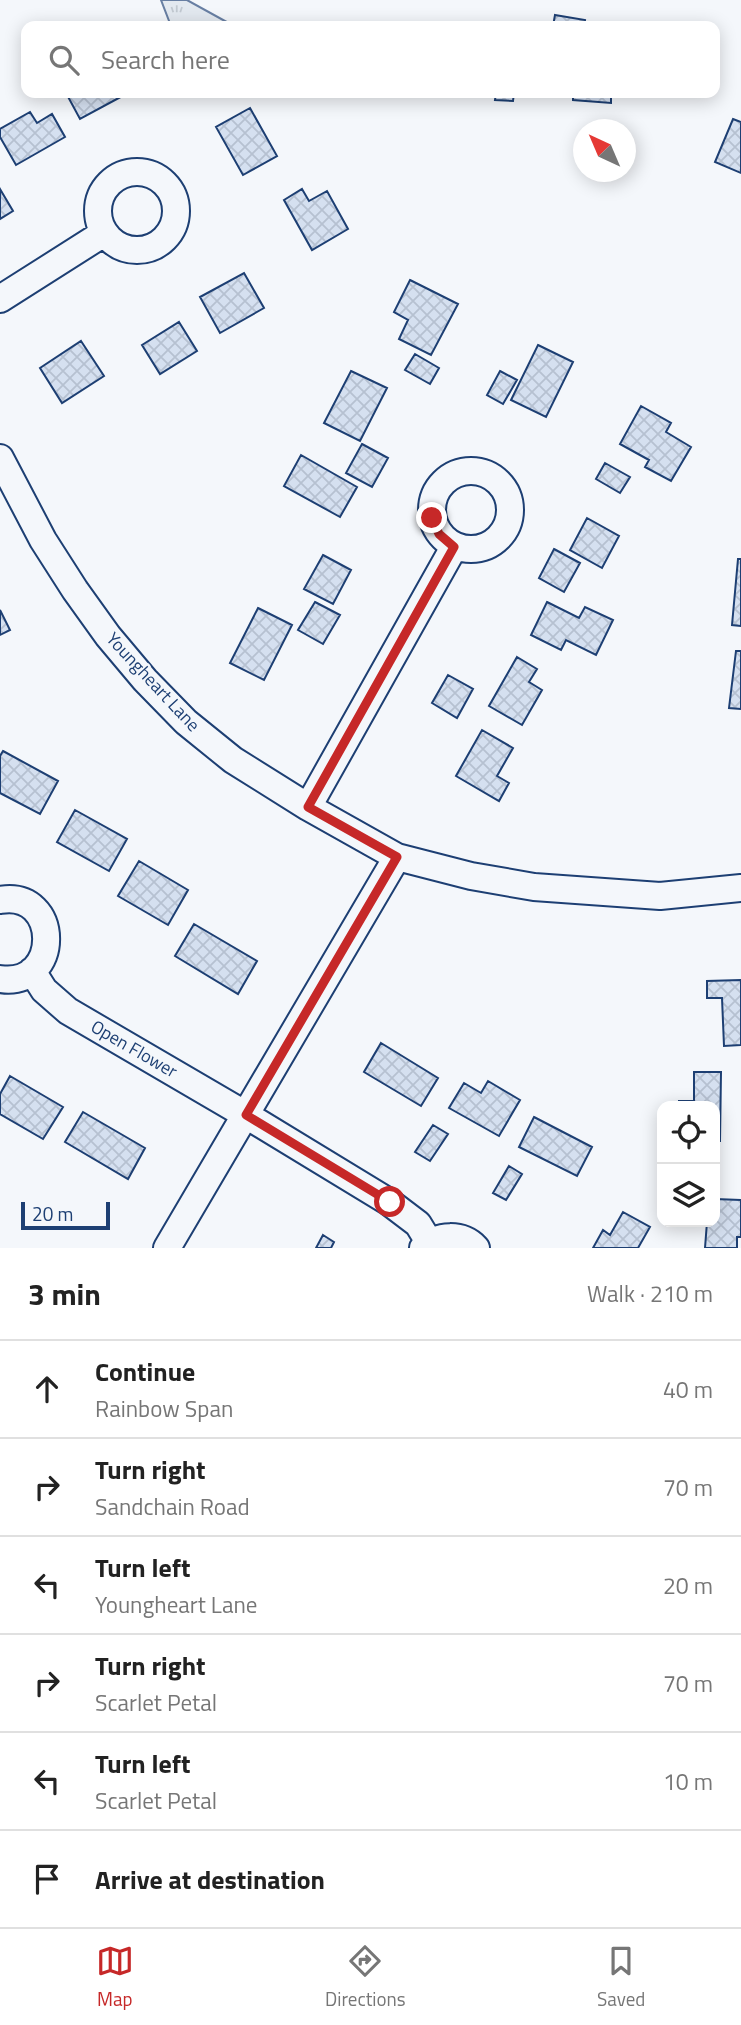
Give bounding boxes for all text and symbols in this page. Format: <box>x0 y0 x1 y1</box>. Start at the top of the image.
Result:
search box <box>21 21 720 98</box>
text: Search here <box>101 40 230 79</box>
icon: search <box>45 41 83 79</box>
north arrow <box>573 119 636 182</box>
route end <box>416 502 447 533</box>
street label: Youngheart Lane <box>100 626 207 737</box>
street label: Open Flower <box>86 1013 183 1084</box>
map controls <box>657 1101 720 1227</box>
button: locate <box>657 1101 720 1164</box>
button: layers <box>657 1164 720 1227</box>
route start <box>374 1186 405 1217</box>
scale bar <box>21 1199 110 1231</box>
text: 20 m <box>32 1199 73 1228</box>
text: 3 min <box>28 1271 101 1317</box>
text: Walk · 210 m <box>587 1276 713 1311</box>
text: Continue <box>95 1352 195 1391</box>
icon: ahead <box>28 1370 66 1408</box>
text: 40 m <box>663 1372 713 1407</box>
text: Rainbow Span <box>95 1391 233 1426</box>
text: Turn right <box>95 1450 206 1489</box>
icon: right <box>28 1468 66 1506</box>
text: 70 m <box>663 1470 713 1505</box>
text: Sandchain Road <box>95 1489 250 1524</box>
text: Turn left <box>95 1548 190 1587</box>
icon: left <box>28 1566 66 1604</box>
text: 20 m <box>663 1568 713 1603</box>
text: Youngheart Lane <box>95 1587 257 1622</box>
text: Turn right <box>95 1646 206 1685</box>
icon: right <box>28 1664 66 1702</box>
text: 70 m <box>663 1666 713 1701</box>
text: Scarlet Petal <box>95 1685 217 1720</box>
text: Turn left <box>95 1744 190 1783</box>
icon: left <box>28 1762 66 1800</box>
text: 10 m <box>663 1764 713 1799</box>
text: Scarlet Petal <box>95 1783 217 1818</box>
icon: arrive <box>28 1860 66 1898</box>
text: Arrive at destination <box>95 1860 325 1899</box>
tab: Map <box>96 1942 134 2013</box>
tab: Directions <box>325 1942 406 2013</box>
tab: Saved <box>597 1942 645 2013</box>

